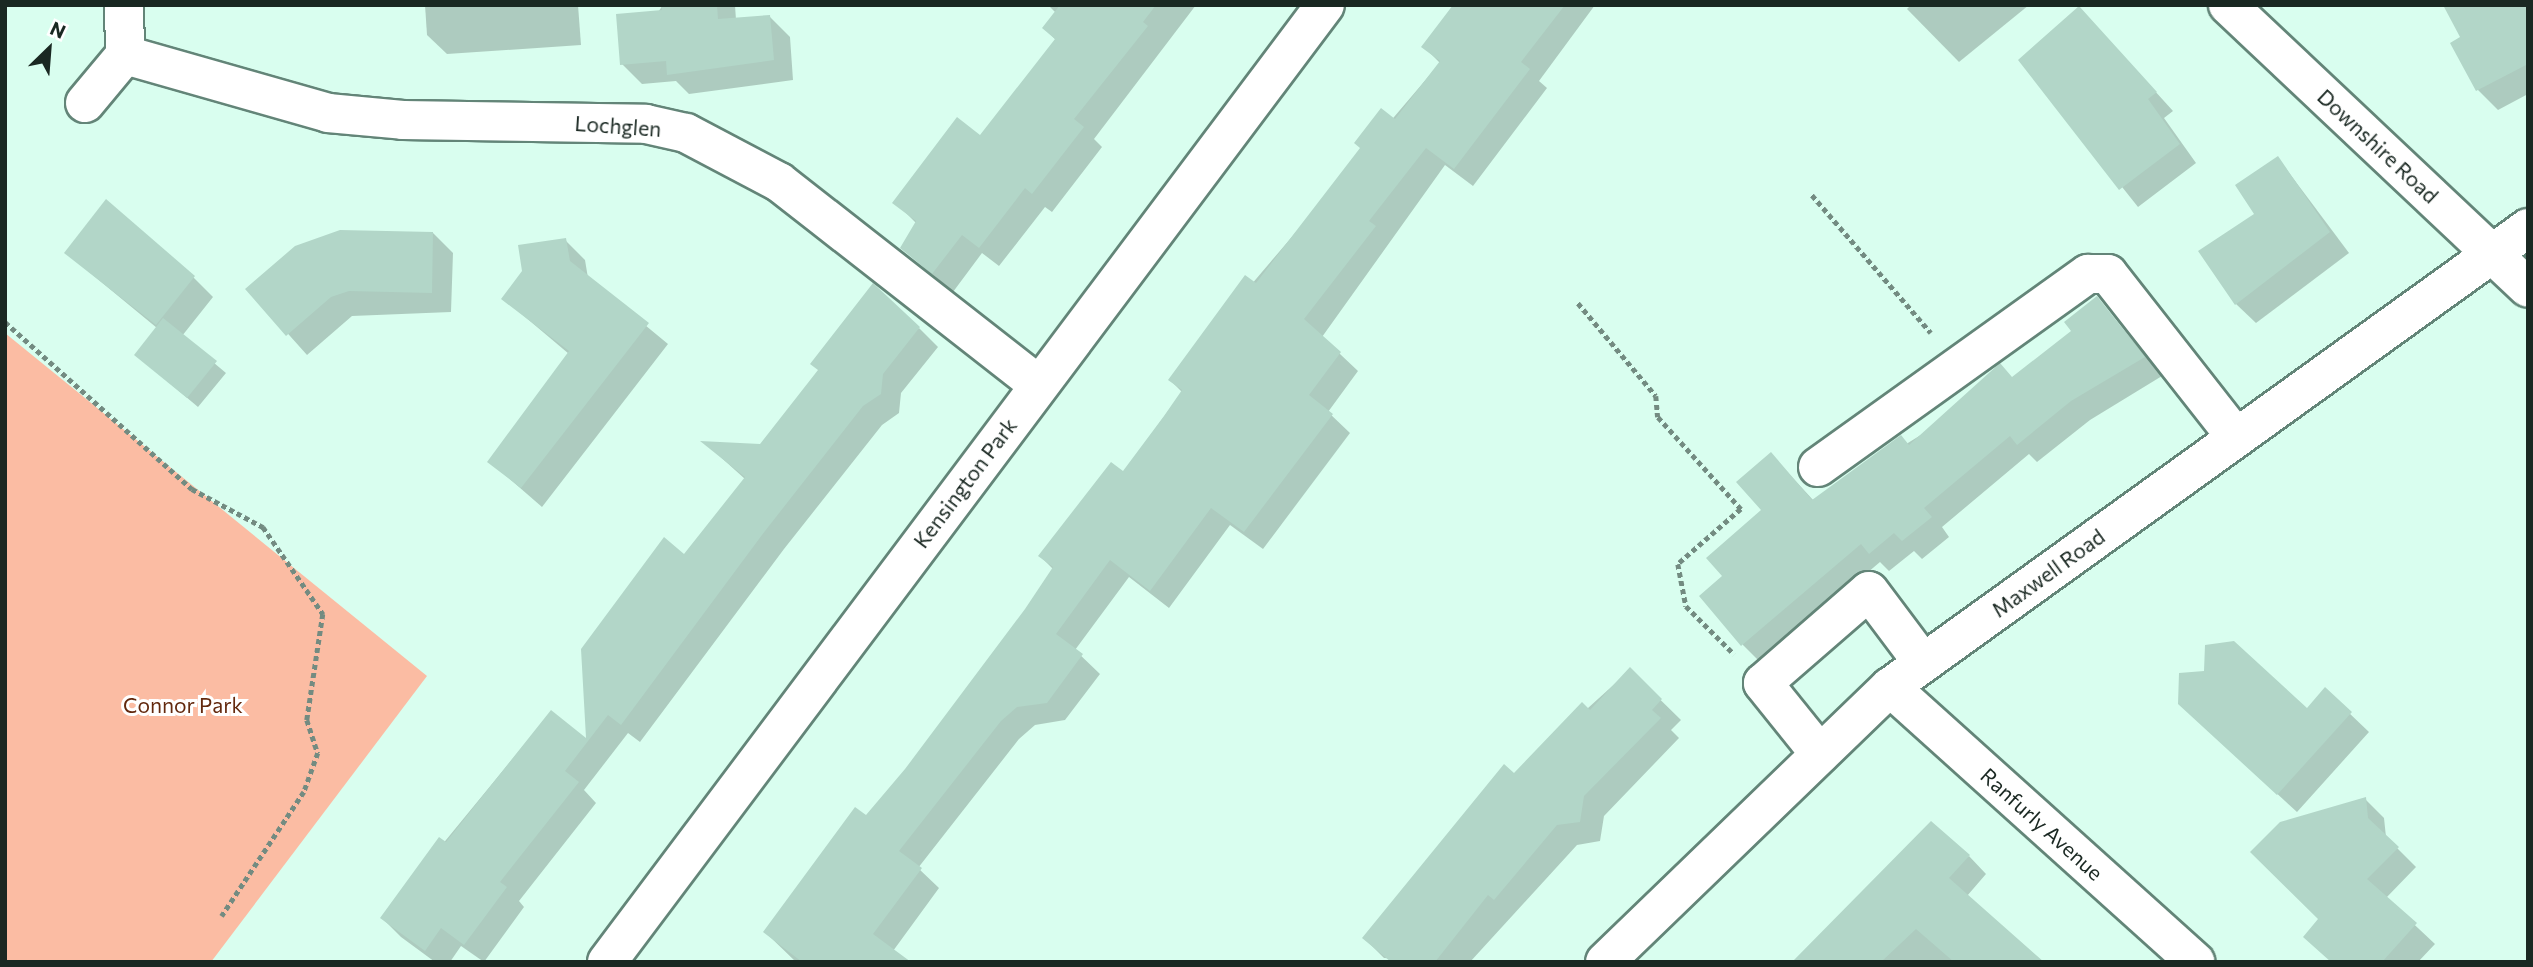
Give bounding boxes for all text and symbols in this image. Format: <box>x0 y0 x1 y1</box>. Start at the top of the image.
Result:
north arrow <box>14 14 84 84</box>
text: N <box>47 16 69 43</box>
street label: Downshire Road <box>2312 84 2444 208</box>
street label: Lochglen <box>574 110 662 142</box>
street label: Kensington Park <box>908 413 1022 553</box>
street label: Maxwell Road <box>1987 524 2109 622</box>
park label: Connor Park <box>123 692 243 718</box>
street label: Ranfurly Avenue <box>1976 763 2108 885</box>

